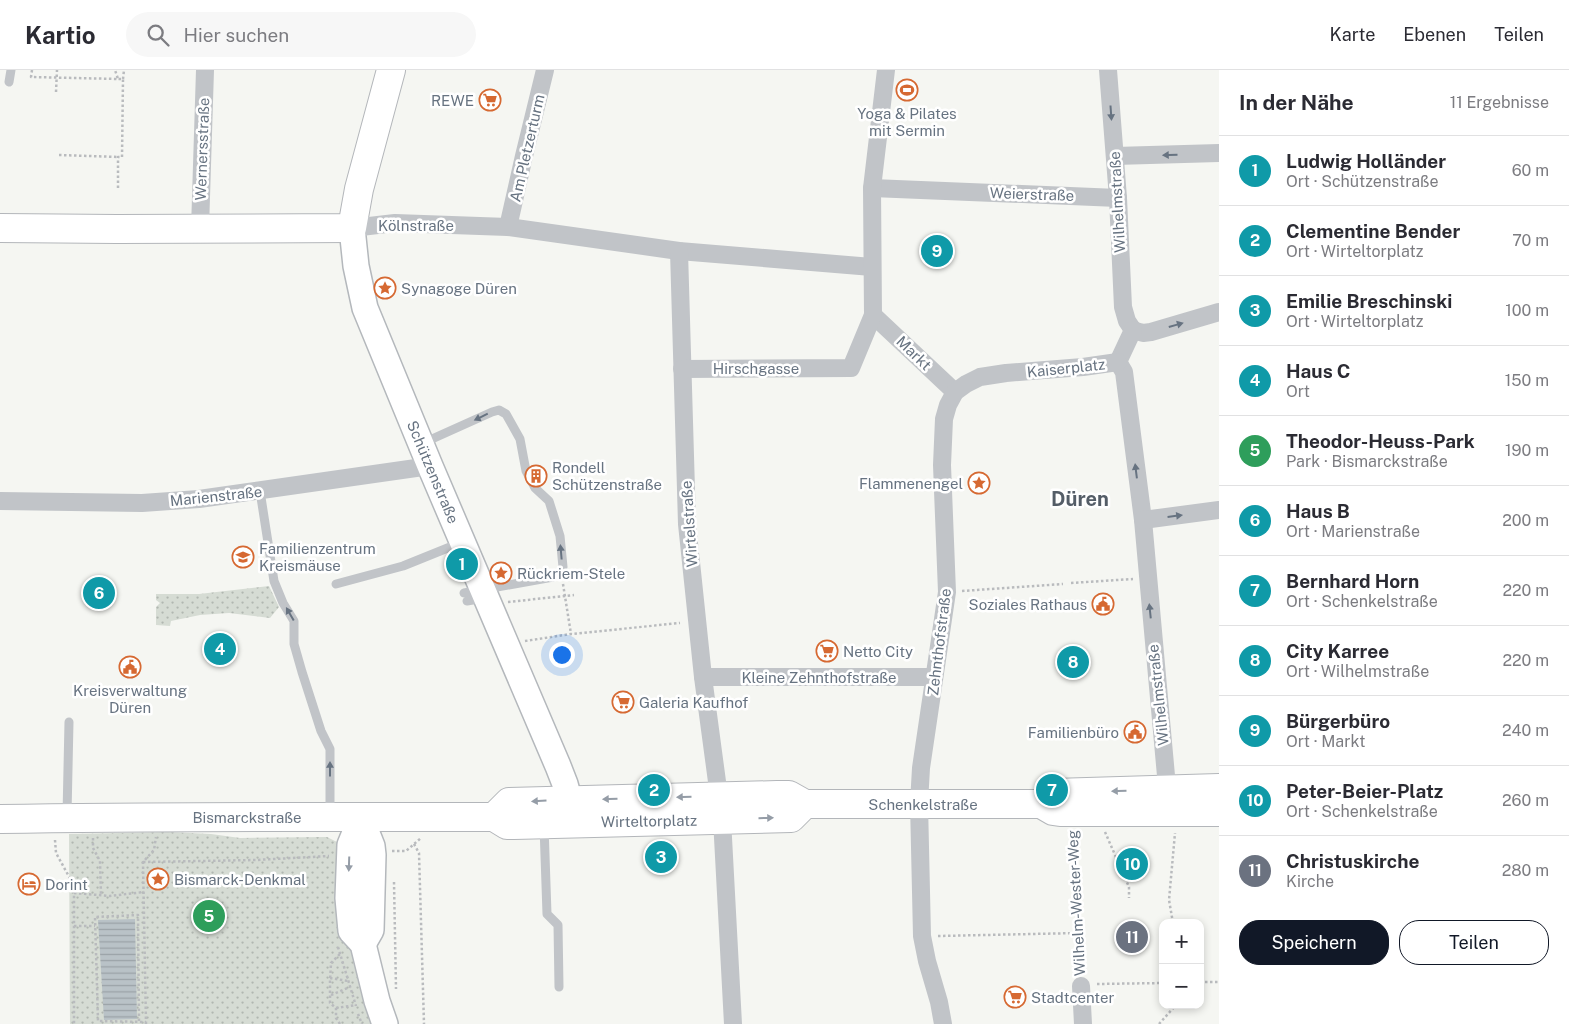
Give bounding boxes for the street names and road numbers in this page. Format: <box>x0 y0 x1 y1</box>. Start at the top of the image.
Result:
street label: Am Pletzerturm <box>506 93 548 203</box>
street label: Wernersstraße <box>192 97 212 201</box>
street label: Wilhelmstraße <box>1106 151 1128 253</box>
street label: Weierstraße <box>989 184 1075 204</box>
street label: Kölnstraße <box>378 217 454 234</box>
street label: Markt <box>893 332 935 374</box>
street label: Kaiserplatz <box>1026 355 1106 381</box>
street label: Hirschgasse <box>713 360 799 377</box>
street label: Schützenstraße <box>404 418 462 526</box>
street label: Wirtelstraße <box>677 480 701 568</box>
street label: Marienstraße <box>169 483 263 509</box>
street label: Zehnthofstraße <box>924 587 954 697</box>
street label: Wilhelmstraße <box>1144 644 1172 746</box>
street label: Kleine Zehnthofstraße <box>741 669 897 686</box>
street label: Schenkelstraße <box>868 796 978 813</box>
street label: Bismarckstraße <box>192 809 302 826</box>
street label: Wirteltorplatz <box>601 812 697 830</box>
street label: Wilhelm-Wester-Weg <box>1064 830 1088 976</box>

